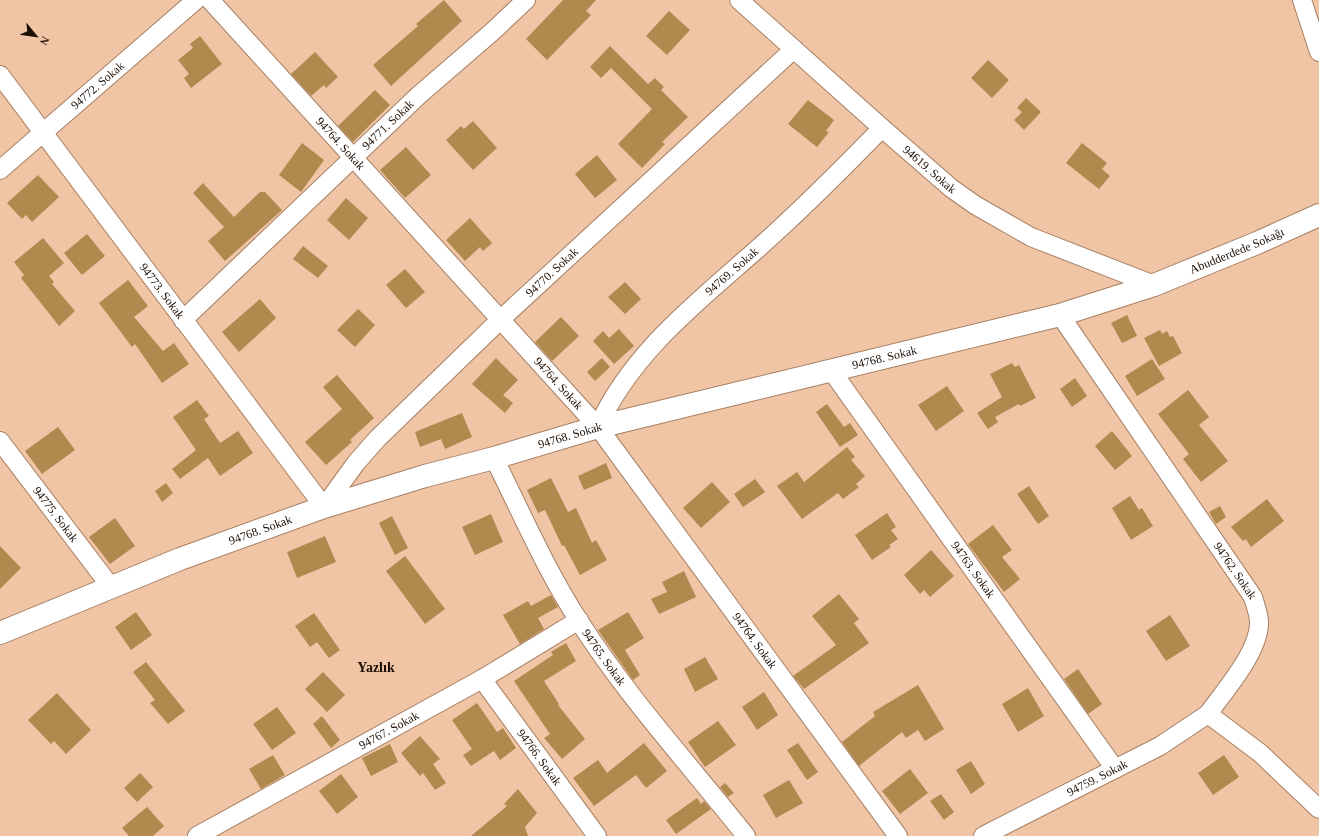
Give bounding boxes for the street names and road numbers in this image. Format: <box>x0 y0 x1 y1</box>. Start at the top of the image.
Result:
street label: 94772. Sokak <box>68 59 127 112</box>
street label: 94771. Sokak <box>359 97 417 153</box>
street label: 94764. Sokak <box>313 114 368 173</box>
street label: 94619. Sokak <box>900 142 959 196</box>
street label: Abudderdede Sokağı <box>1188 224 1287 277</box>
street label: 94769. Sokak <box>702 244 761 298</box>
street label: 94770. Sokak <box>523 245 581 300</box>
street label: 94773. Sokak <box>137 260 187 322</box>
street label: 94768. Sokak <box>851 343 918 372</box>
street label: 94764. Sokak <box>531 354 586 413</box>
street label: 94768. Sokak <box>536 419 603 451</box>
street label: 94775. Sokak <box>30 484 81 545</box>
street label: 94768. Sokak <box>227 512 294 548</box>
street label: 94763. Sokak <box>948 539 998 601</box>
street label: 94762. Sokak <box>1211 540 1260 602</box>
street label: 94764. Sokak <box>730 610 780 671</box>
street label: 94765. Sokak <box>579 626 629 688</box>
street label: 94767. Sokak <box>357 708 421 752</box>
street label: 94766. Sokak <box>514 726 564 788</box>
street label: 94759. Sokak <box>1065 757 1130 799</box>

